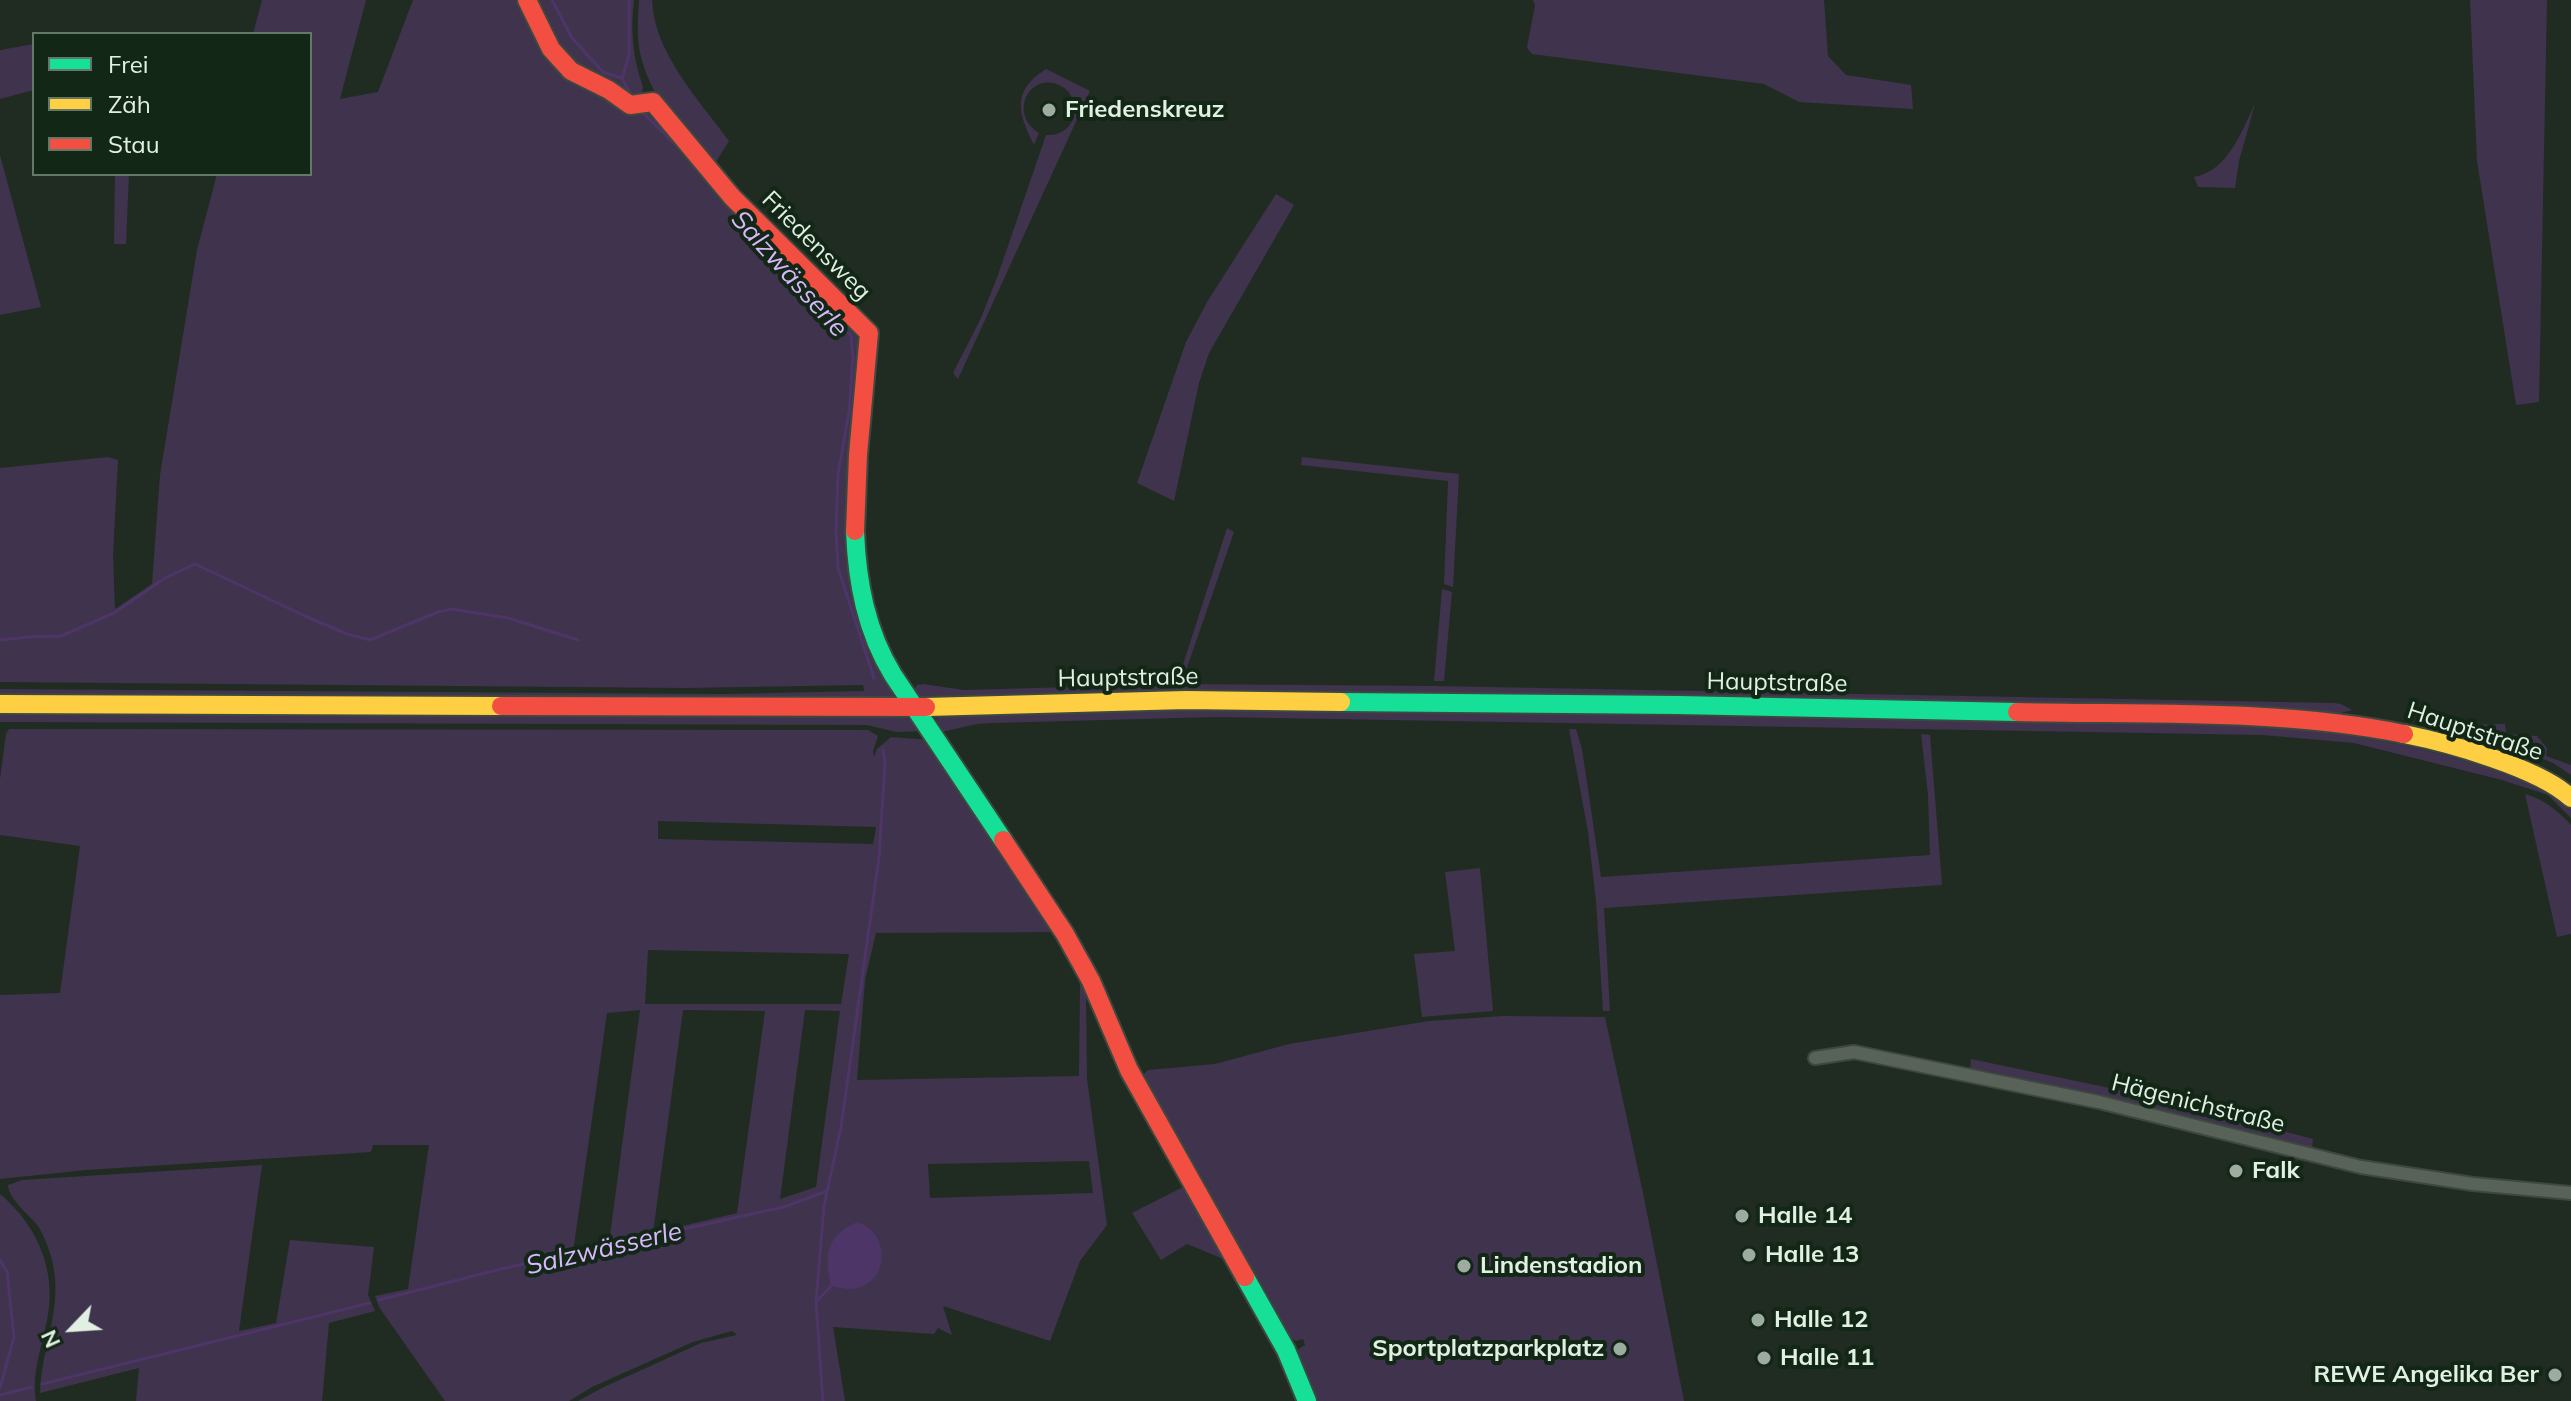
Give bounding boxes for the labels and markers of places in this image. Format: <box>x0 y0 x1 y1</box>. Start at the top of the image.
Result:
place label: Friedenskreuz <box>1065 96 1224 124</box>
marker: Friedenskreuz <box>1040 101 1058 119</box>
place label: Falk <box>2252 1157 2300 1185</box>
marker: Falk <box>2227 1162 2245 1180</box>
place label: Halle 14 <box>1758 1202 1853 1230</box>
marker: Halle 14 <box>1733 1207 1751 1225</box>
place label: Halle 13 <box>1765 1241 1860 1269</box>
marker: Halle 13 <box>1740 1246 1758 1264</box>
place label: Lindenstadion <box>1480 1252 1642 1280</box>
marker: Lindenstadion <box>1455 1257 1473 1275</box>
place label: Halle 12 <box>1774 1306 1869 1334</box>
marker: Halle 12 <box>1749 1311 1767 1329</box>
place label: Sportplatzparkplatz <box>1372 1335 1604 1363</box>
marker: Sportplatzparkplatz <box>1611 1340 1629 1358</box>
place label: Halle 11 <box>1780 1344 1875 1372</box>
marker: Halle 11 <box>1755 1349 1773 1367</box>
place label: REWE Angelika Ber <box>2313 1361 2539 1389</box>
marker: REWE Angelika Ber <box>2546 1366 2564 1384</box>

